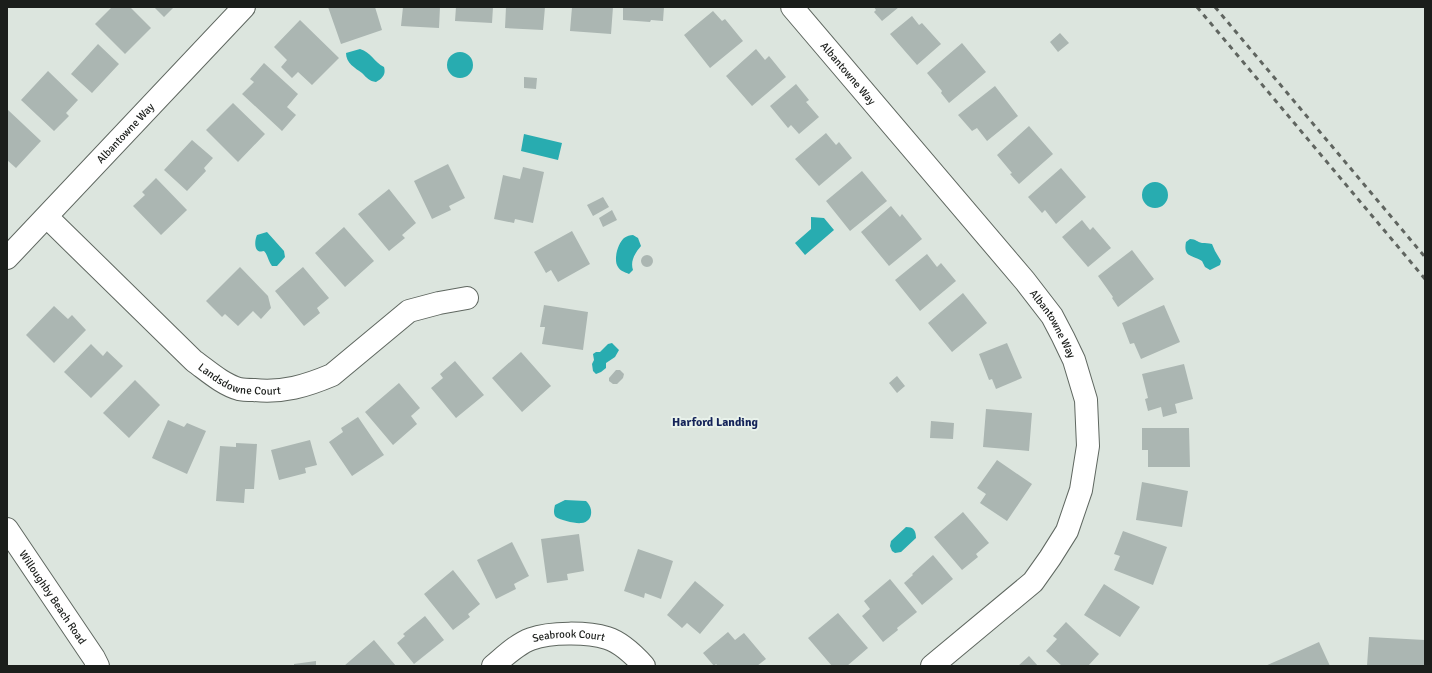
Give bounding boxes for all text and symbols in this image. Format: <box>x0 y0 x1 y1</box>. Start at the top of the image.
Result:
street label: Albantowne Way <box>818 39 879 108</box>
street label: Albantowne Way <box>94 99 157 166</box>
street label: Albantowne Way <box>1027 287 1079 361</box>
street label: Landsdowne Court <box>196 360 282 397</box>
district label: Harford Landing <box>672 415 759 430</box>
street label: Willoughby Beach Road <box>17 548 89 647</box>
street label: Seabrook Court <box>531 627 607 645</box>

